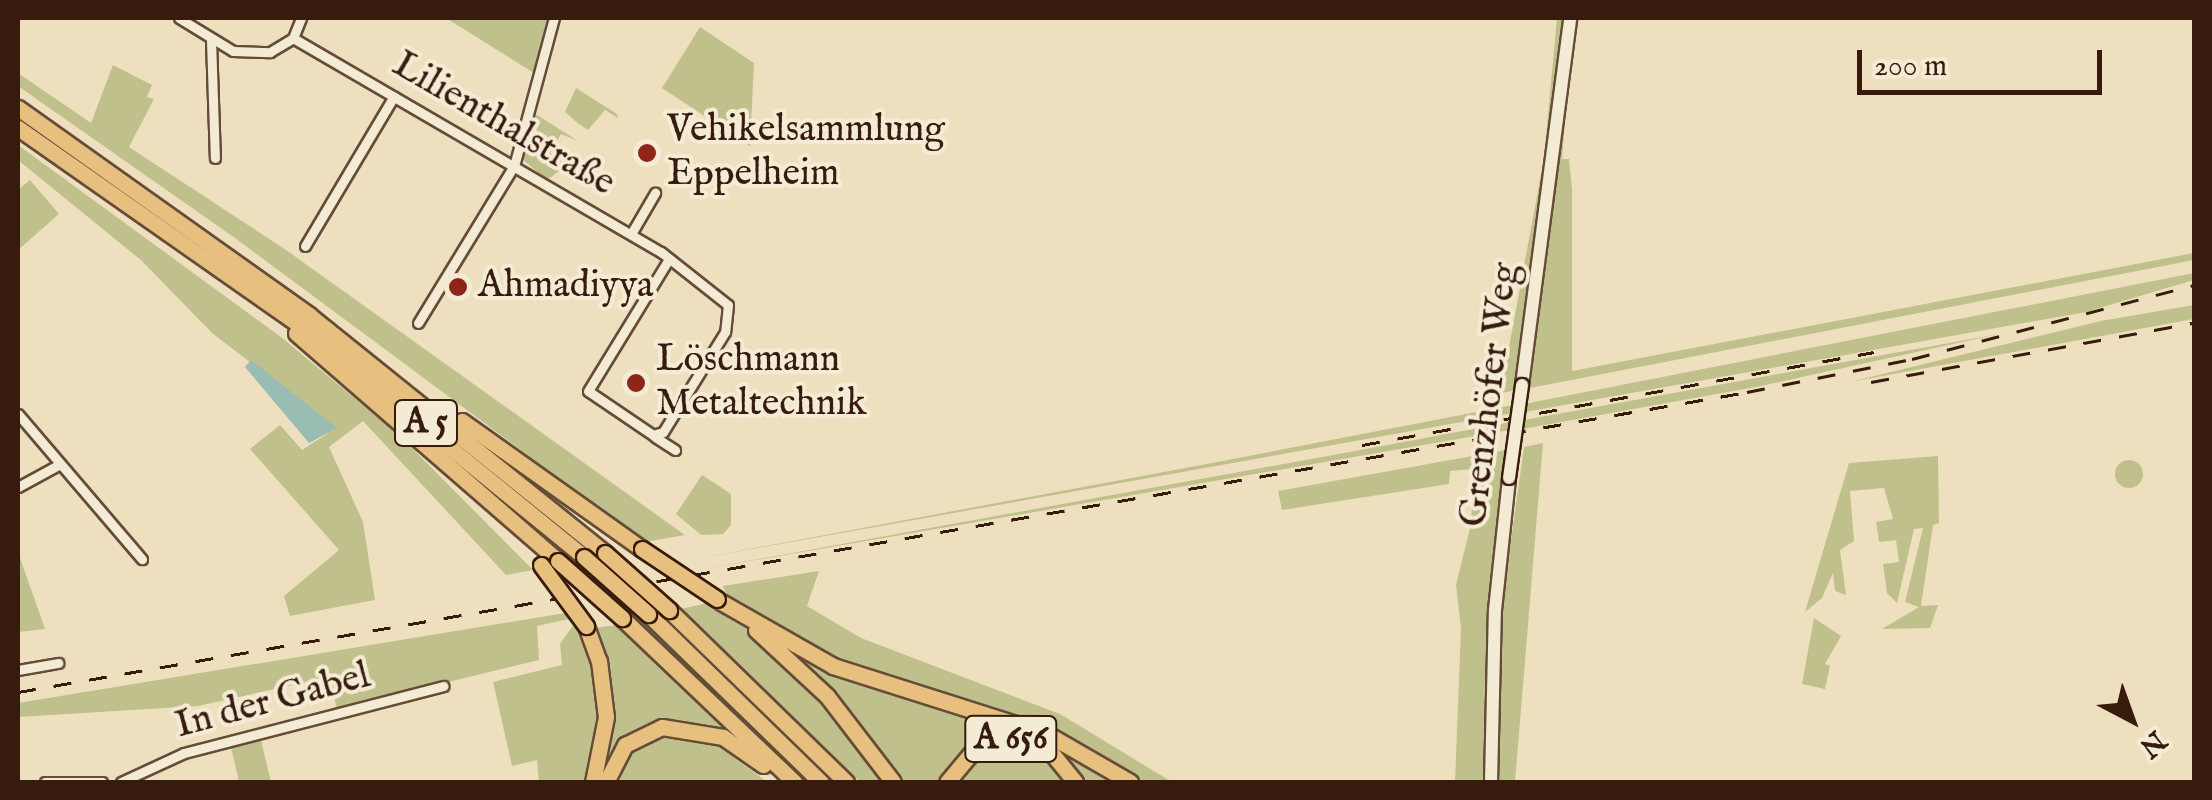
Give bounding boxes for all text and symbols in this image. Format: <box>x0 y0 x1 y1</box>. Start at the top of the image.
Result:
scale bar <box>1862 30 2107 92</box>
street label: Lilienthalstraße <box>384 43 622 207</box>
text: 200 m <box>1874 48 1947 86</box>
place label: Vehikelsammlung Eppelheim <box>667 108 945 198</box>
marker: Vehikelsammlung Eppelheim <box>636 142 658 164</box>
street label: Grenzhöfer Weg <box>1452 260 1530 530</box>
place label: Ahmadiyya <box>478 264 653 310</box>
marker: Ahmadiyya <box>447 276 469 298</box>
place label: Löschmann Metaltechnik <box>656 338 866 428</box>
marker: Löschmann Metaltechnik <box>625 372 647 394</box>
road number: A 5 <box>394 393 458 453</box>
street label: In der Gabel <box>171 654 375 750</box>
north arrow <box>2082 670 2182 770</box>
road number: A 656 <box>964 709 1058 769</box>
text: N <box>2131 722 2173 764</box>

